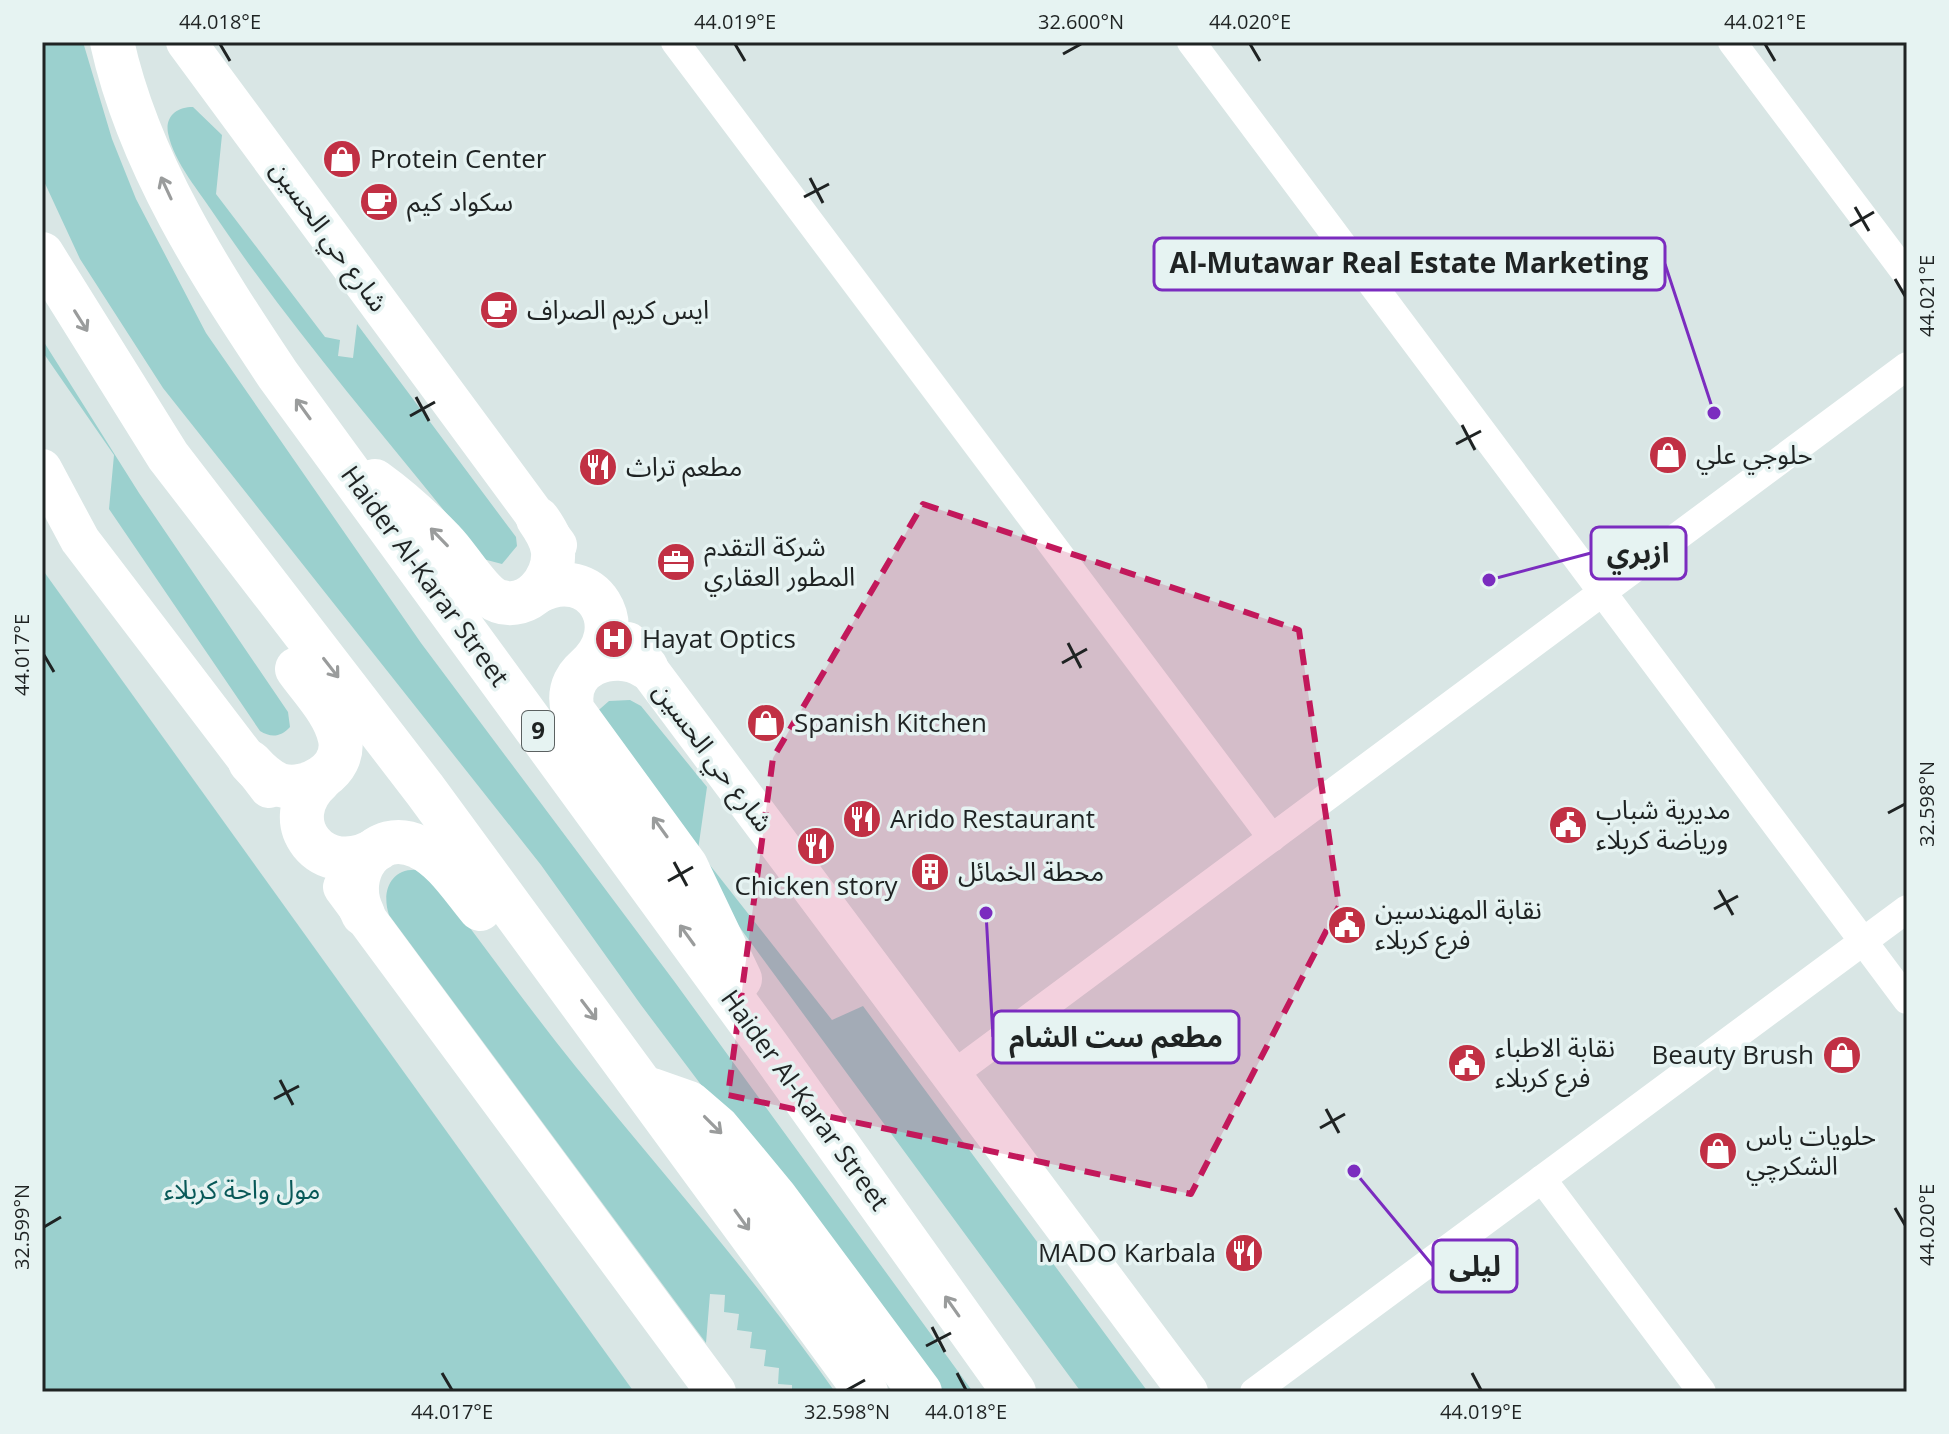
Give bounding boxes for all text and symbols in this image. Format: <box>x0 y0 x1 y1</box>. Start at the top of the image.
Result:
text: 44.018°E <box>179 8 261 35</box>
text: 44.019°E <box>694 8 776 35</box>
text: 32.600°N <box>1038 8 1124 35</box>
text: 44.020°E <box>1209 8 1291 35</box>
text: 44.021°E <box>1724 8 1806 35</box>
shop icon: Protein Center <box>321 138 363 180</box>
place label: Protein Center <box>370 140 547 176</box>
street label: شارع حي الحسين <box>260 152 397 320</box>
one-way arrow <box>158 176 173 200</box>
cafe icon: سكواد كيم <box>358 181 400 223</box>
place label: سكواد كيم <box>407 183 513 222</box>
callout: Al-Mutawar Real Estate Marketing <box>1154 238 1665 290</box>
text: Al-Mutawar Real Estate Marketing <box>1170 243 1649 281</box>
text: 44.021°E <box>1913 255 1940 337</box>
cafe icon: ايس كريم الصراف <box>478 289 520 331</box>
place label: ايس كريم الصراف <box>527 291 709 330</box>
one-way arrow <box>73 309 89 332</box>
one-way arrow <box>294 398 311 420</box>
shop icon: حلوجي علي <box>1647 434 1689 476</box>
place label: حلوجي علي <box>1696 436 1813 475</box>
restaurant icon: مطعم تراث <box>577 446 619 488</box>
place label: مطعم تراث <box>626 448 742 487</box>
street label: Haider Al-Karar Street <box>333 458 518 693</box>
one-way arrow <box>429 527 448 547</box>
callout: ازبري <box>1591 527 1686 579</box>
place label: شركة التقدم المطور العقاري <box>704 528 855 597</box>
text: ازبري <box>1607 533 1669 575</box>
office icon: شركة التقدم المطور العقاري <box>655 541 697 583</box>
text: 44.017°E <box>8 614 35 696</box>
hospital icon: Hayat Optics <box>593 618 635 660</box>
place label: Hayat Optics <box>642 620 796 656</box>
one-way arrow <box>323 657 340 678</box>
street label: شارع حي الحسين <box>643 674 782 841</box>
shop icon: Spanish Kitchen <box>745 702 787 744</box>
place label: Spanish Kitchen <box>794 704 987 740</box>
road number: 9 <box>522 711 554 751</box>
text: 32.598°N <box>1913 761 1940 847</box>
place label: مديرية شباب ورياضة كربلاء <box>1596 791 1731 857</box>
restaurant icon: Arido Restaurant <box>841 798 883 840</box>
place label: Arido Restaurant <box>890 800 1095 836</box>
public building icon: مديرية شباب ورياضة كربلاء <box>1547 804 1589 846</box>
one-way arrow <box>652 817 669 839</box>
restaurant icon: Chicken story <box>795 825 837 867</box>
building icon: محطة الخمائل <box>909 851 951 893</box>
place label: محطة الخمائل <box>958 853 1104 889</box>
place label: Chicken story <box>734 867 899 903</box>
place label: نقابة المهندسين فرع كربلاء <box>1375 891 1542 959</box>
public building icon: نقابة المهندسين فرع كربلاء <box>1326 904 1368 946</box>
one-way arrow <box>678 925 695 947</box>
street label: Haider Al-Karar Street <box>713 982 898 1217</box>
one-way arrow <box>580 999 597 1020</box>
callout: مطعم ست الشام <box>993 1011 1239 1063</box>
text: مطعم ست الشام <box>1009 1017 1223 1059</box>
place label: نقابة الاطباء فرع كربلاء <box>1495 1029 1615 1097</box>
shop icon: Beauty Brush <box>1821 1034 1863 1076</box>
place label: Beauty Brush <box>1651 1036 1814 1072</box>
public building icon: نقابة الاطباء فرع كربلاء <box>1446 1042 1488 1084</box>
one-way arrow <box>704 1115 723 1135</box>
place label: حلويات ياس الشكرچي <box>1746 1117 1876 1186</box>
shop icon: حلويات ياس الشكرچي <box>1697 1130 1739 1172</box>
park label: مول واحة كربلاء <box>164 1171 320 1207</box>
text: 32.599°N <box>8 1184 35 1270</box>
text: 44.020°E <box>1913 1184 1940 1266</box>
one-way arrow <box>734 1208 750 1230</box>
restaurant icon: MADO Karbala <box>1223 1232 1265 1274</box>
place label: MADO Karbala <box>1038 1234 1216 1270</box>
callout: ليلى <box>1433 1240 1517 1292</box>
text: ليلى <box>1449 1246 1501 1284</box>
one-way arrow <box>944 1296 960 1318</box>
text: 44.017°E <box>411 1398 493 1425</box>
text: 32.598°N <box>804 1398 890 1425</box>
text: 44.018°E <box>925 1398 1007 1425</box>
text: 44.019°E <box>1440 1398 1522 1425</box>

